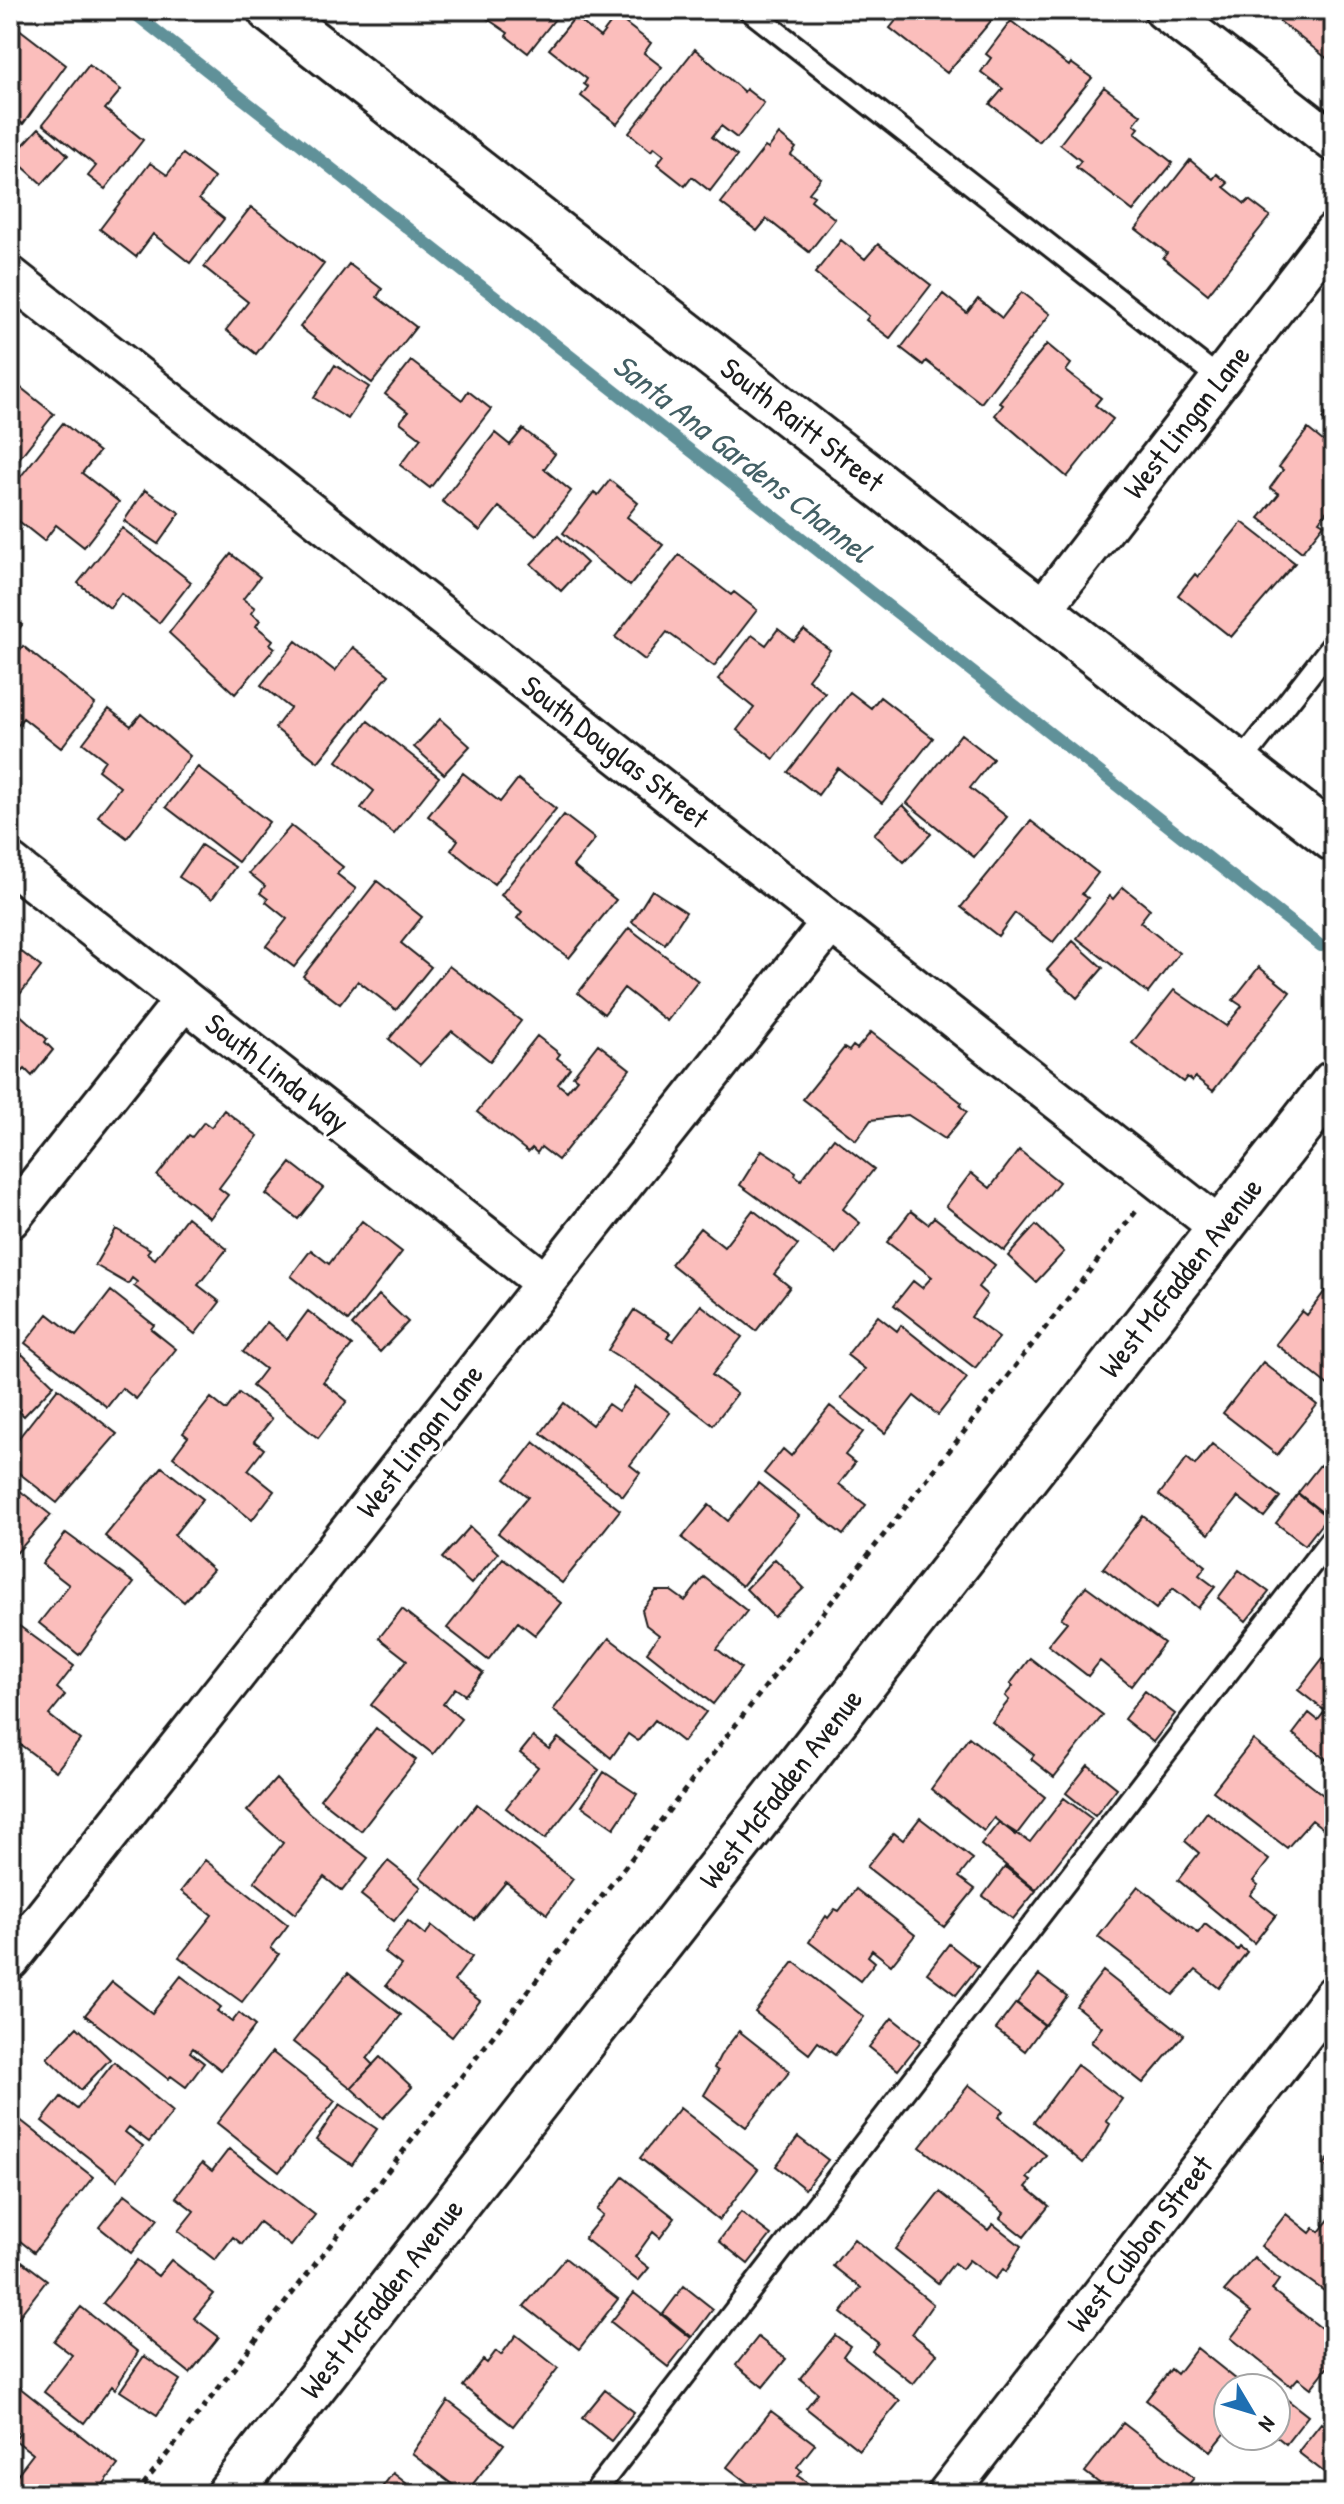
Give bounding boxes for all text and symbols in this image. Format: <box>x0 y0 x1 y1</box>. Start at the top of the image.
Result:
street label: West Lingan Lane <box>1114 336 1259 506</box>
water label: Santa Ana Gardens Channel <box>605 343 881 573</box>
street label: South Raitt Street <box>713 348 893 501</box>
street label: South Douglas Street <box>514 665 718 837</box>
street label: South Linda Way <box>197 1003 358 1141</box>
street label: West McFadden Avenue <box>1089 1169 1271 1386</box>
street label: West Lingan Lane <box>347 1355 492 1525</box>
street label: West McFadden Avenue <box>689 1680 871 1897</box>
street label: West Cubbon Street <box>1057 2146 1221 2340</box>
street label: West McFadden Avenue <box>290 2190 472 2407</box>
north arrow <box>1212 2372 1292 2452</box>
text: N <box>1252 2410 1283 2438</box>

